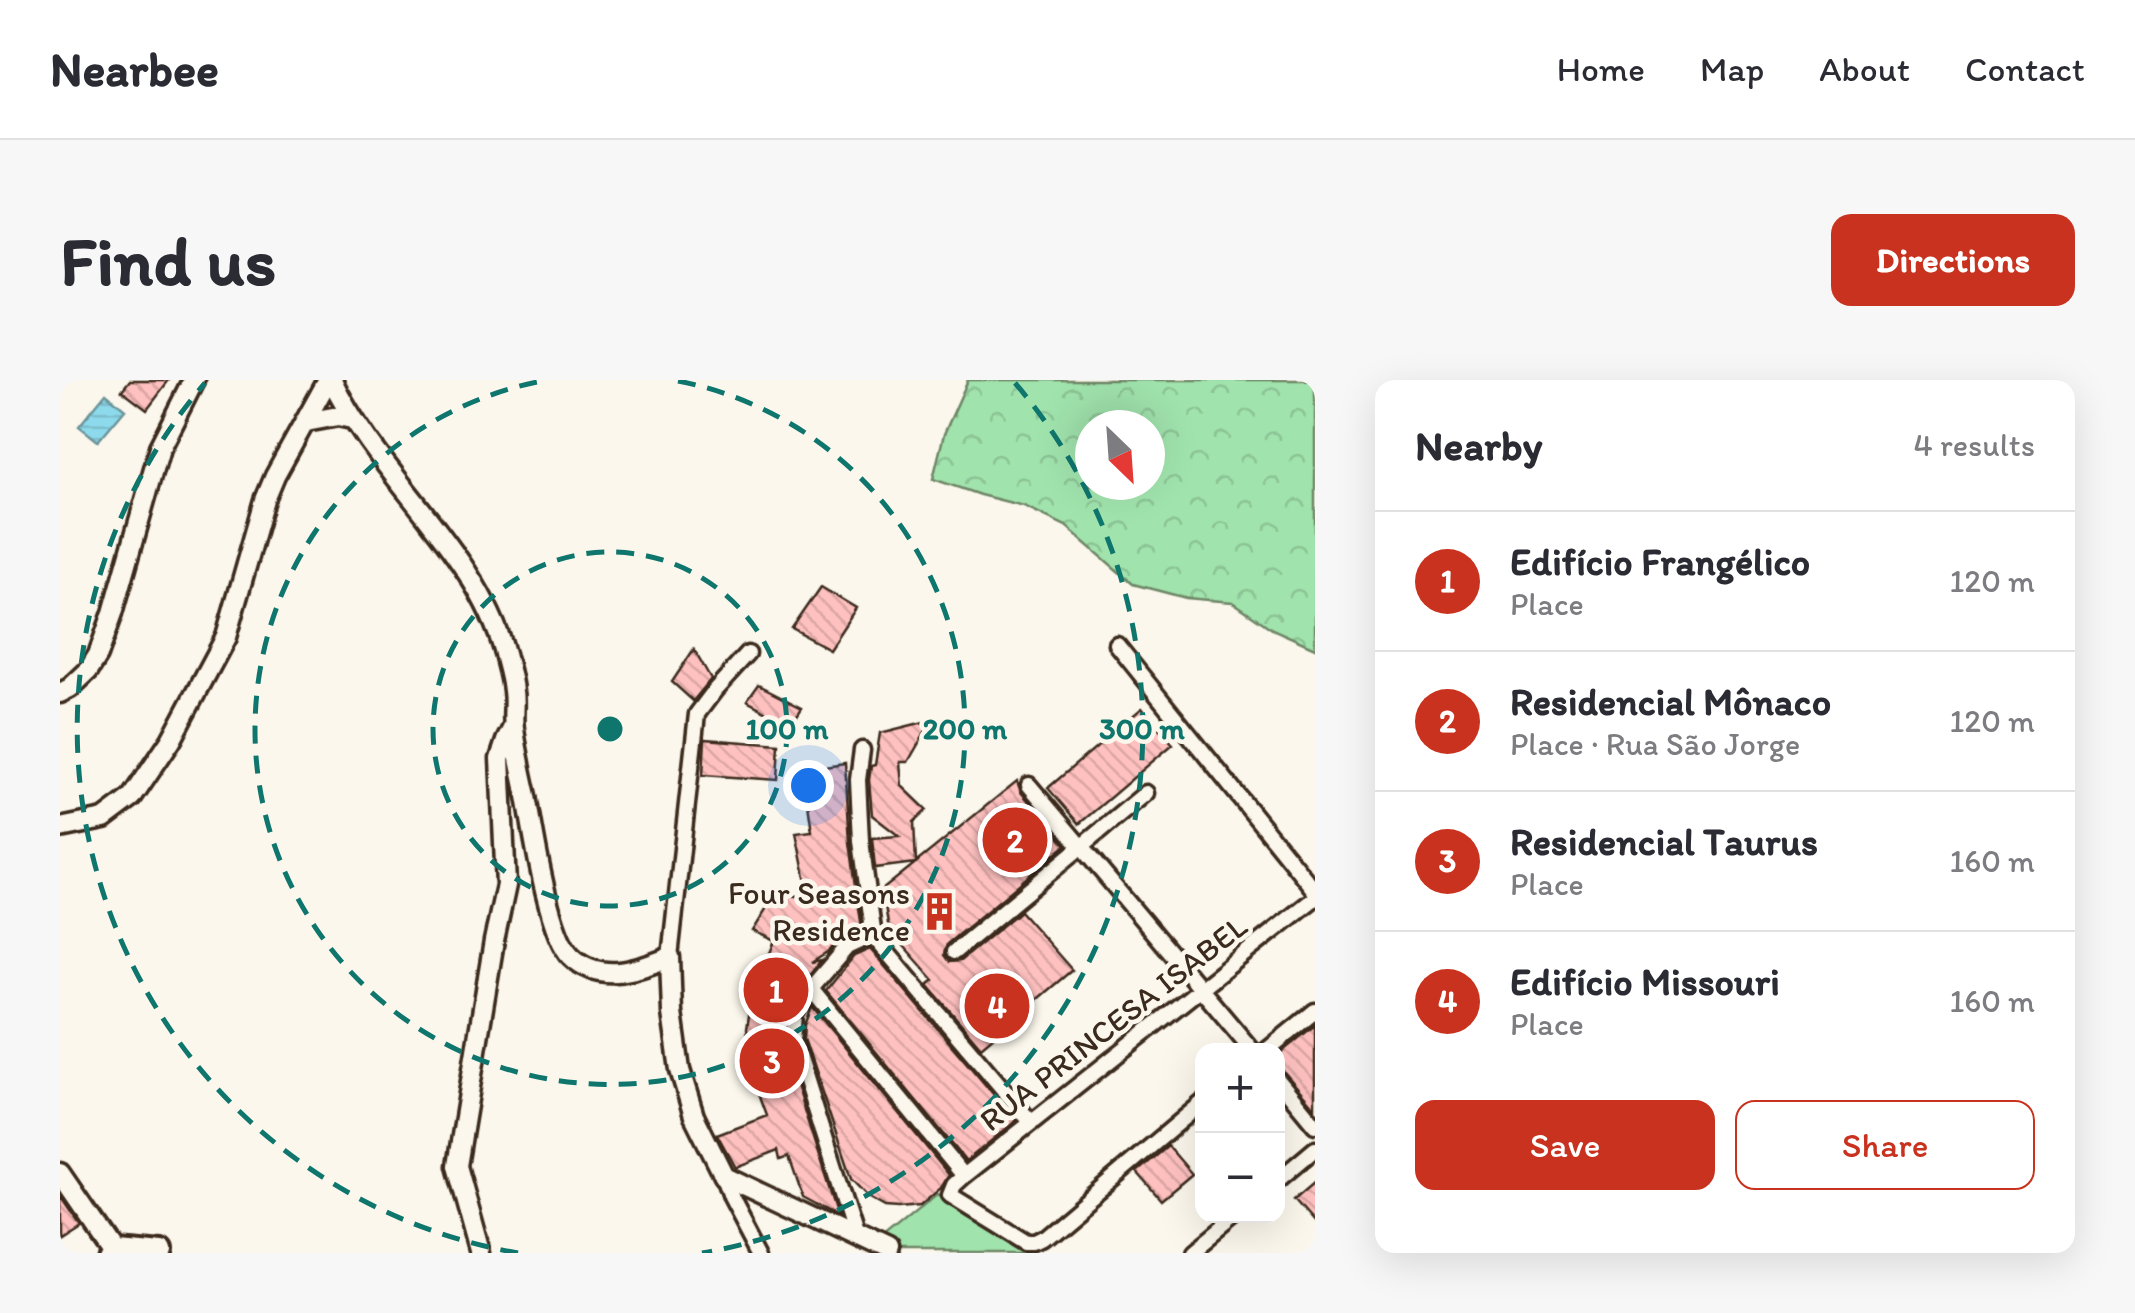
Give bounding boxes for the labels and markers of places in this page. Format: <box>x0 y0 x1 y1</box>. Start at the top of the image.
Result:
centre of rings <box>592 711 628 747</box>
pin: 2 <box>982 802 1048 878</box>
place label: Four Seasons Residence <box>728 874 910 949</box>
building icon: Four Seasons Residence <box>919 890 961 932</box>
pin: 1 <box>744 952 808 1028</box>
pin: 4 <box>964 968 1030 1044</box>
pin: 3 <box>740 1024 804 1098</box>

